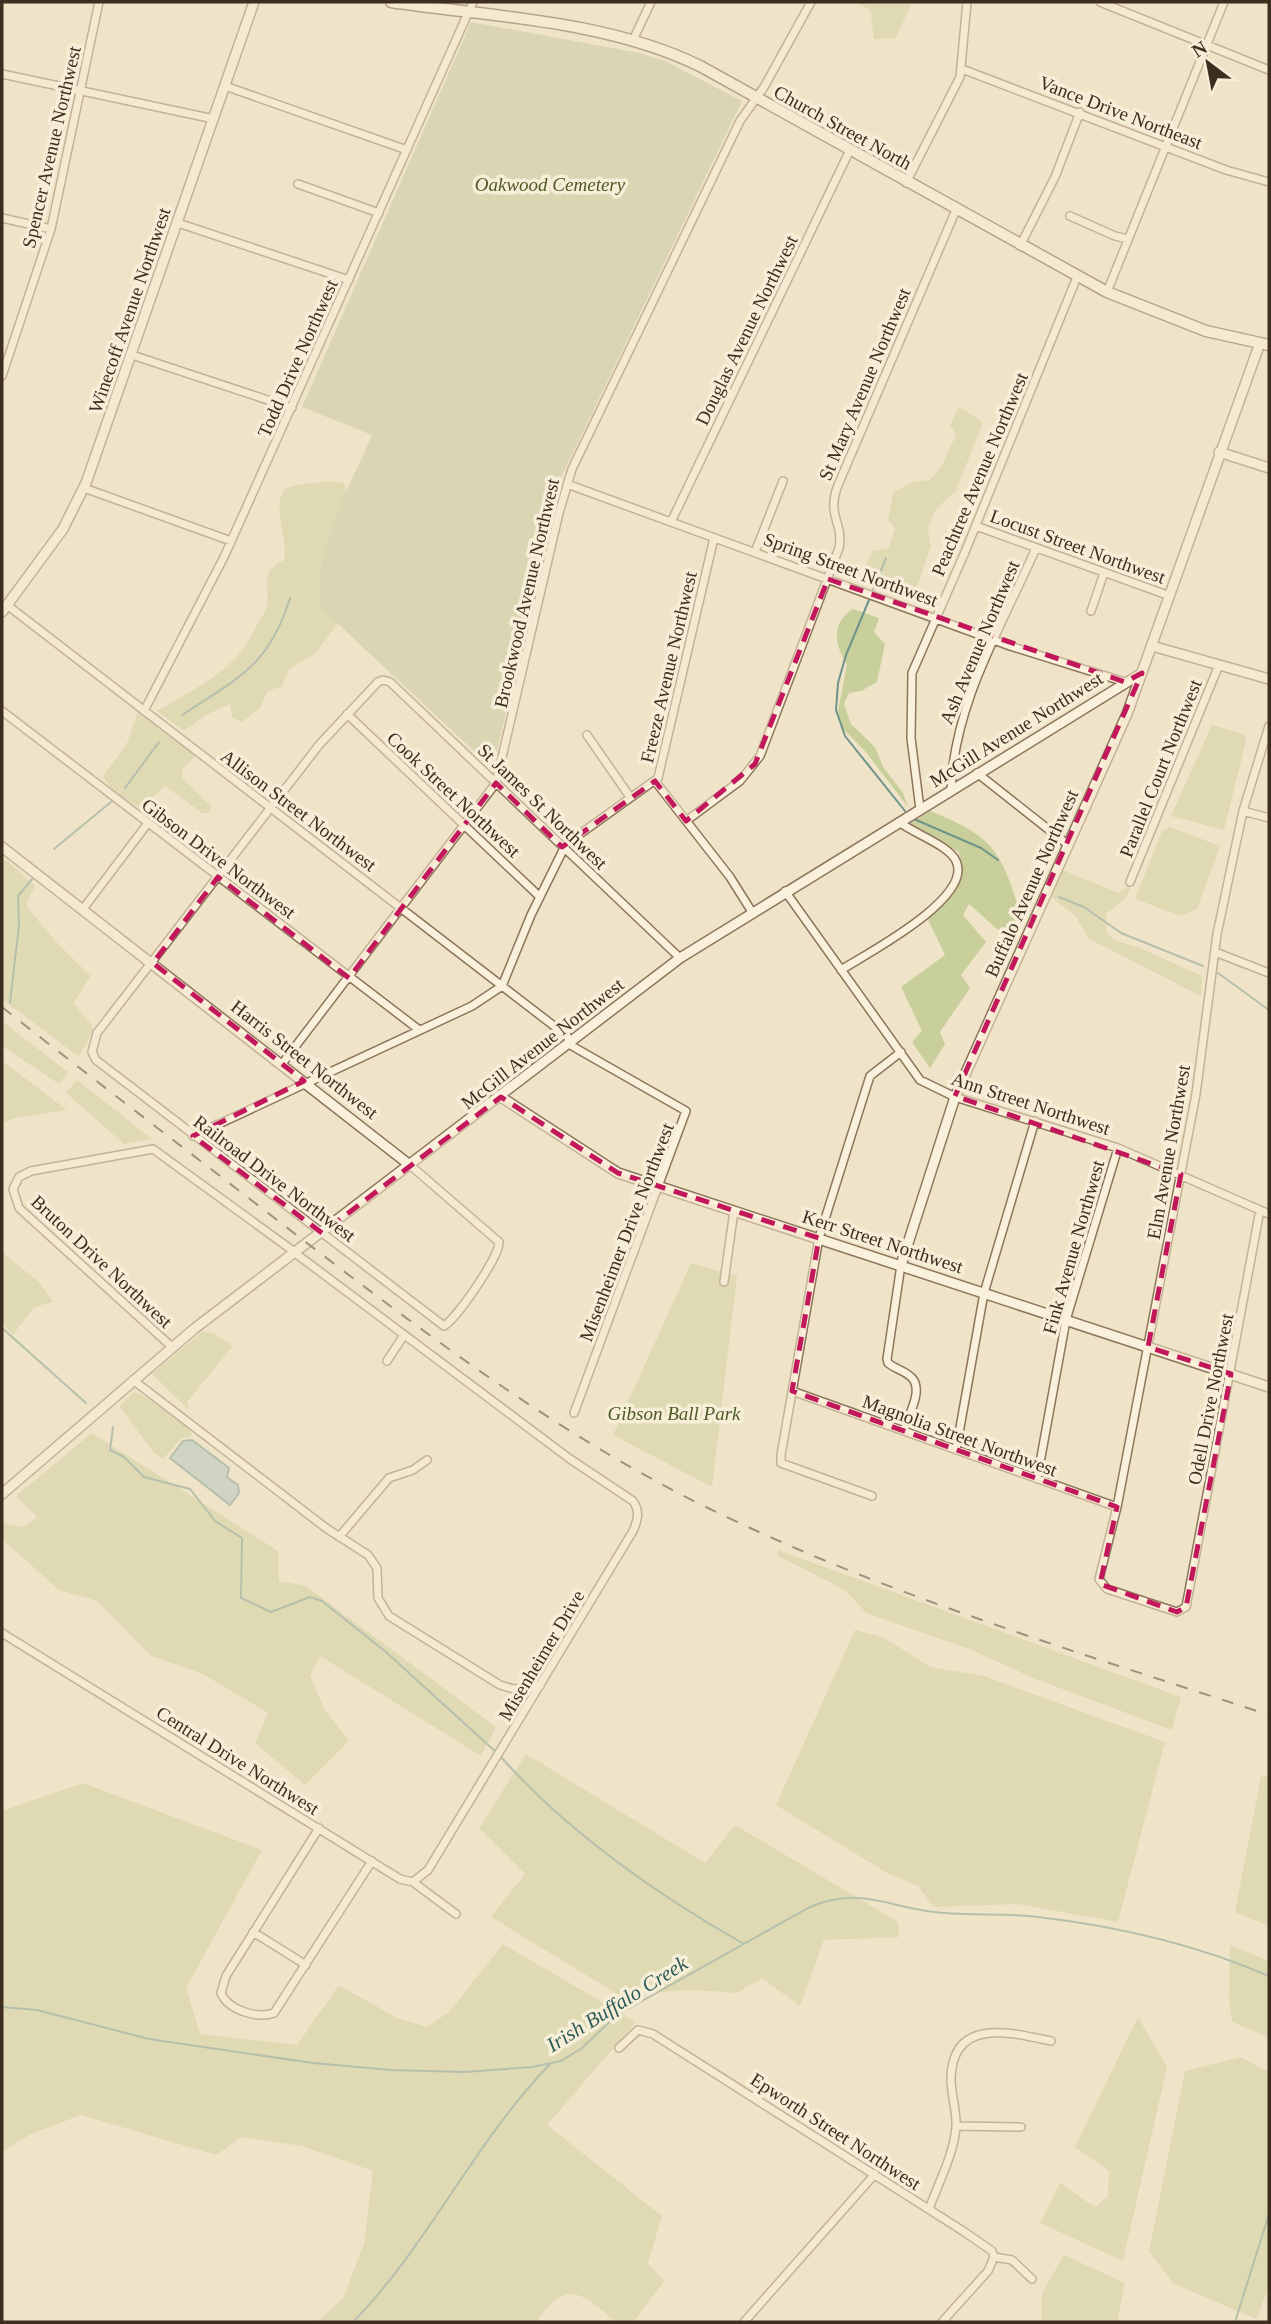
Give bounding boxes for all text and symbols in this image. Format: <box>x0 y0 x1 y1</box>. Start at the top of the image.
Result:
north arrow <box>1173 28 1243 98</box>
text: N <box>1188 36 1211 62</box>
street label: Spencer Avenue Northwest <box>18 43 85 250</box>
street label: Vance Drive Northeast <box>1036 72 1206 154</box>
street label: Church Street North <box>770 81 916 174</box>
park label: Oakwood Cemetery <box>475 174 626 195</box>
street label: Winecoff Avenue Northwest <box>84 204 175 416</box>
street label: Douglas Avenue Northwest <box>691 231 802 429</box>
street label: Todd Drive Northwest <box>253 275 342 440</box>
street label: St Mary Avenue Northwest <box>814 284 915 484</box>
street label: Peachtree Avenue Northwest <box>927 369 1032 579</box>
street label: Brookwood Avenue Northwest <box>490 476 563 710</box>
street label: Locust Street Northwest <box>987 505 1169 588</box>
street label: Spring Street Northwest <box>761 528 941 611</box>
street label: Ash Avenue Northwest <box>935 556 1024 727</box>
street label: Freeze Avenue Northwest <box>636 569 701 765</box>
street label: McGill Avenue Northwest <box>926 667 1107 791</box>
street label: Parallel Court Northwest <box>1115 676 1206 860</box>
street label: Cook Street Northwest <box>383 727 525 862</box>
street label: St James St Northwest <box>474 739 612 874</box>
street label: Allison Street Northwest <box>217 745 381 876</box>
street label: Buffalo Avenue Northwest <box>981 786 1083 980</box>
street label: Gibson Drive Northwest <box>138 794 300 923</box>
street label: McGill Avenue Northwest <box>457 973 628 1113</box>
street label: Harris Street Northwest <box>227 996 383 1124</box>
street label: Elm Avenue Northwest <box>1143 1062 1194 1241</box>
street label: Ann Street Northwest <box>949 1068 1114 1139</box>
street label: Railroad Drive Northwest <box>190 1111 360 1247</box>
street label: Misenheimer Drive Northwest <box>575 1119 678 1344</box>
street label: Fink Avenue Northwest <box>1039 1157 1109 1337</box>
street label: Bruton Drive Northwest <box>27 1191 177 1333</box>
street label: Kerr Street Northwest <box>800 1206 967 1278</box>
street label: Odell Drive Northwest <box>1184 1311 1238 1487</box>
street label: Magnolia Street Northwest <box>860 1390 1061 1481</box>
park label: Gibson Ball Park <box>608 1403 741 1424</box>
street label: Misenheimer Drive <box>494 1586 589 1724</box>
street label: Central Drive Northwest <box>153 1702 324 1819</box>
water label: Irish Buffalo Creek <box>541 1951 692 2057</box>
street label: Epworth Street Northwest <box>747 2069 925 2195</box>

